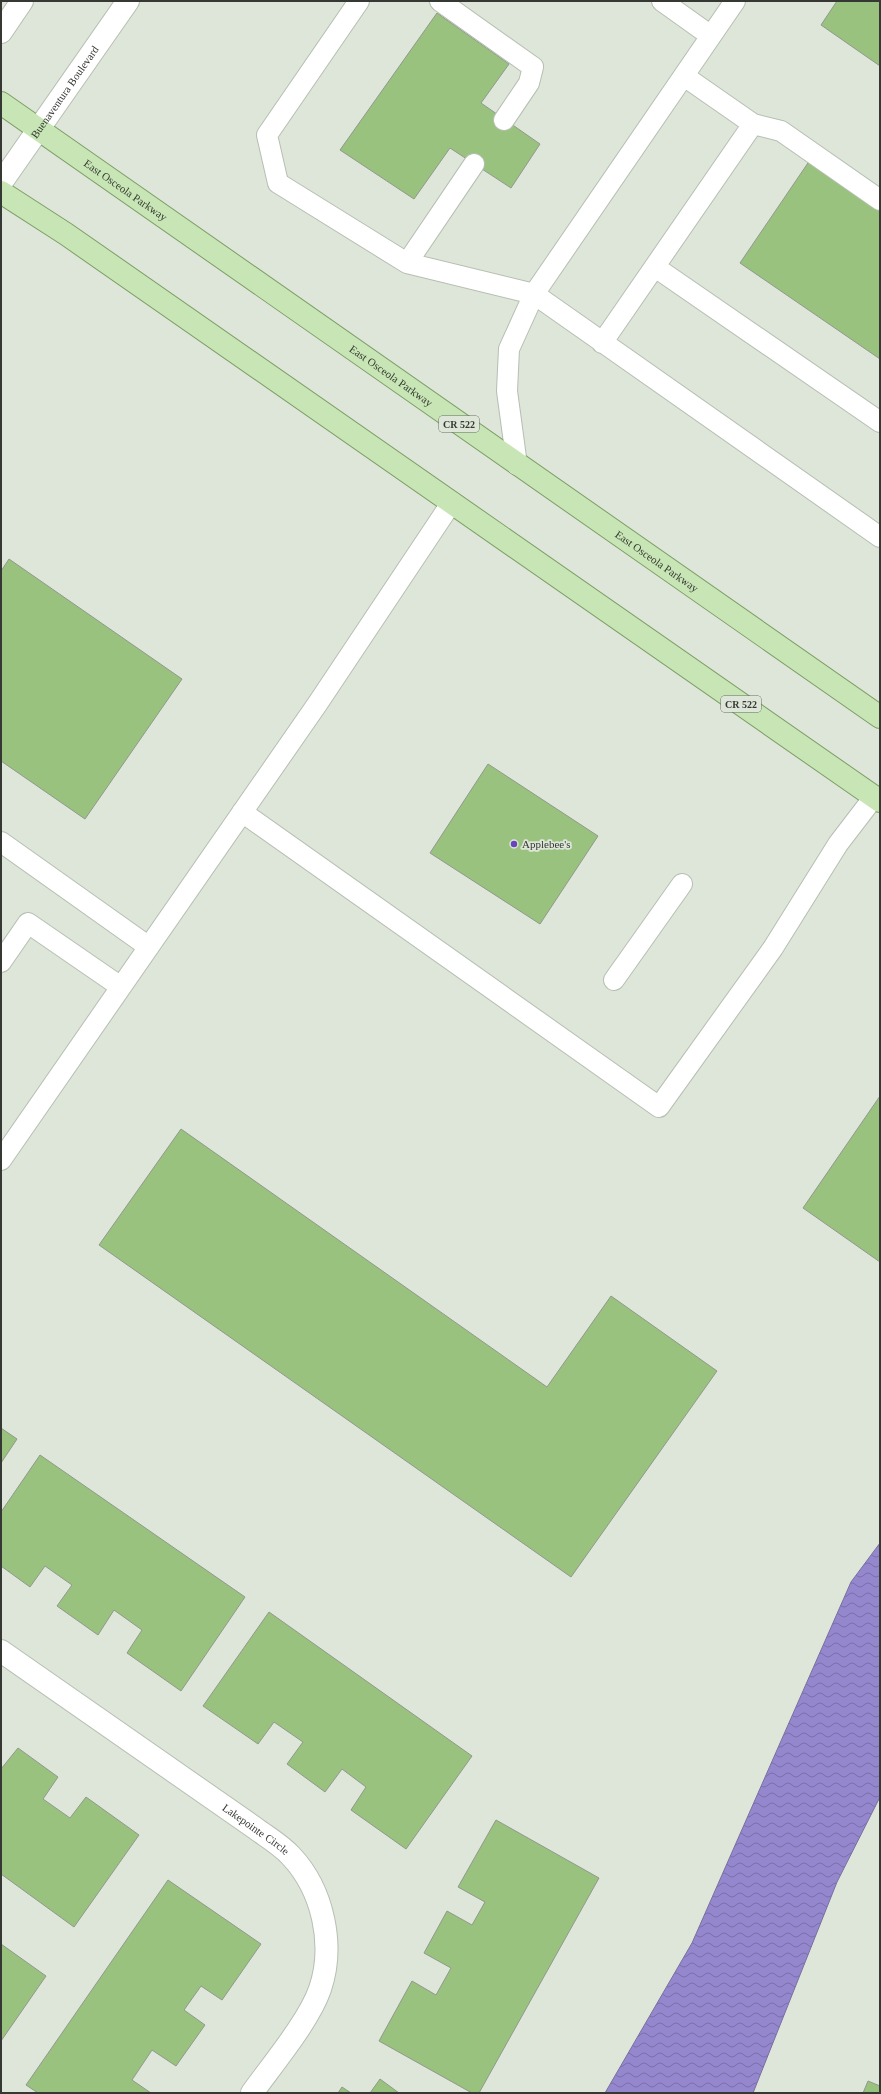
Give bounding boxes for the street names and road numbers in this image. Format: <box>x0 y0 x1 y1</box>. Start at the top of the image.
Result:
street label: Buenaventura Boulevard <box>28 43 101 140</box>
street label: East Osceola Parkway <box>82 157 170 223</box>
street label: East Osceola Parkway <box>347 342 435 409</box>
road number: CR 522 <box>439 416 479 432</box>
street label: East Osceola Parkway <box>613 528 701 595</box>
road number: CR 522 <box>721 696 761 712</box>
street label: Lakepointe Circle <box>220 1801 292 1857</box>

